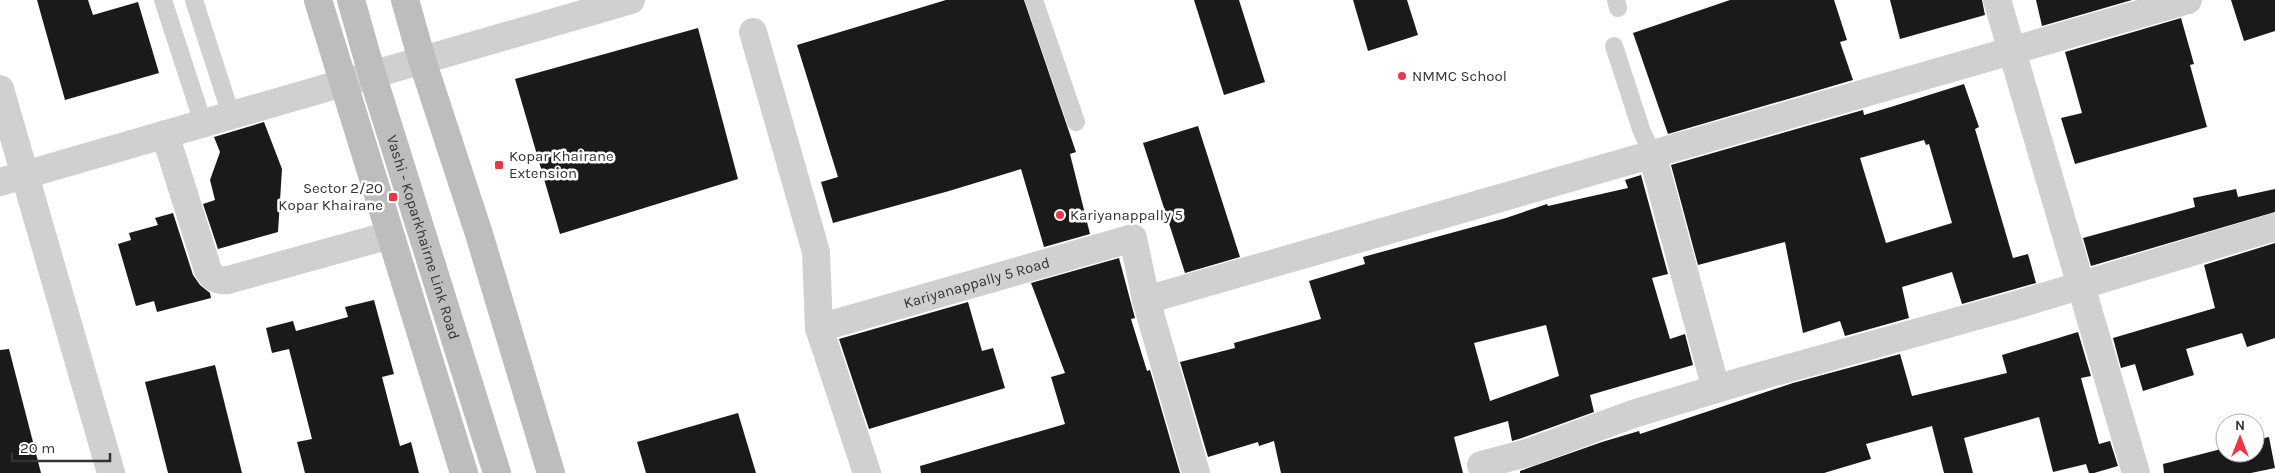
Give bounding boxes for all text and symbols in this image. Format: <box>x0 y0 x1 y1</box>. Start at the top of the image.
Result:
place label: NMMC School <box>1412 67 1507 85</box>
marker: NMMC School <box>1396 70 1408 82</box>
street label: Vashi - Koparkhairne Link Road <box>383 133 464 342</box>
place label: Kopar Khairane Extension <box>509 147 614 182</box>
marker: Kopar Khairane Extension <box>493 159 505 171</box>
place label: Sector 2/20 Kopar Khairane <box>278 179 383 214</box>
marker: Sector 2/20 Kopar Khairane <box>387 191 399 203</box>
place label: Kariyanappally 5 <box>1070 206 1183 224</box>
marker: Kariyanappally 5 <box>1054 209 1066 221</box>
street label: Kariyanappally 5 Road <box>901 253 1052 312</box>
north arrow <box>2215 413 2265 463</box>
text: N <box>2235 417 2245 434</box>
scale bar <box>12 430 110 462</box>
text: 20 m <box>20 439 55 457</box>

